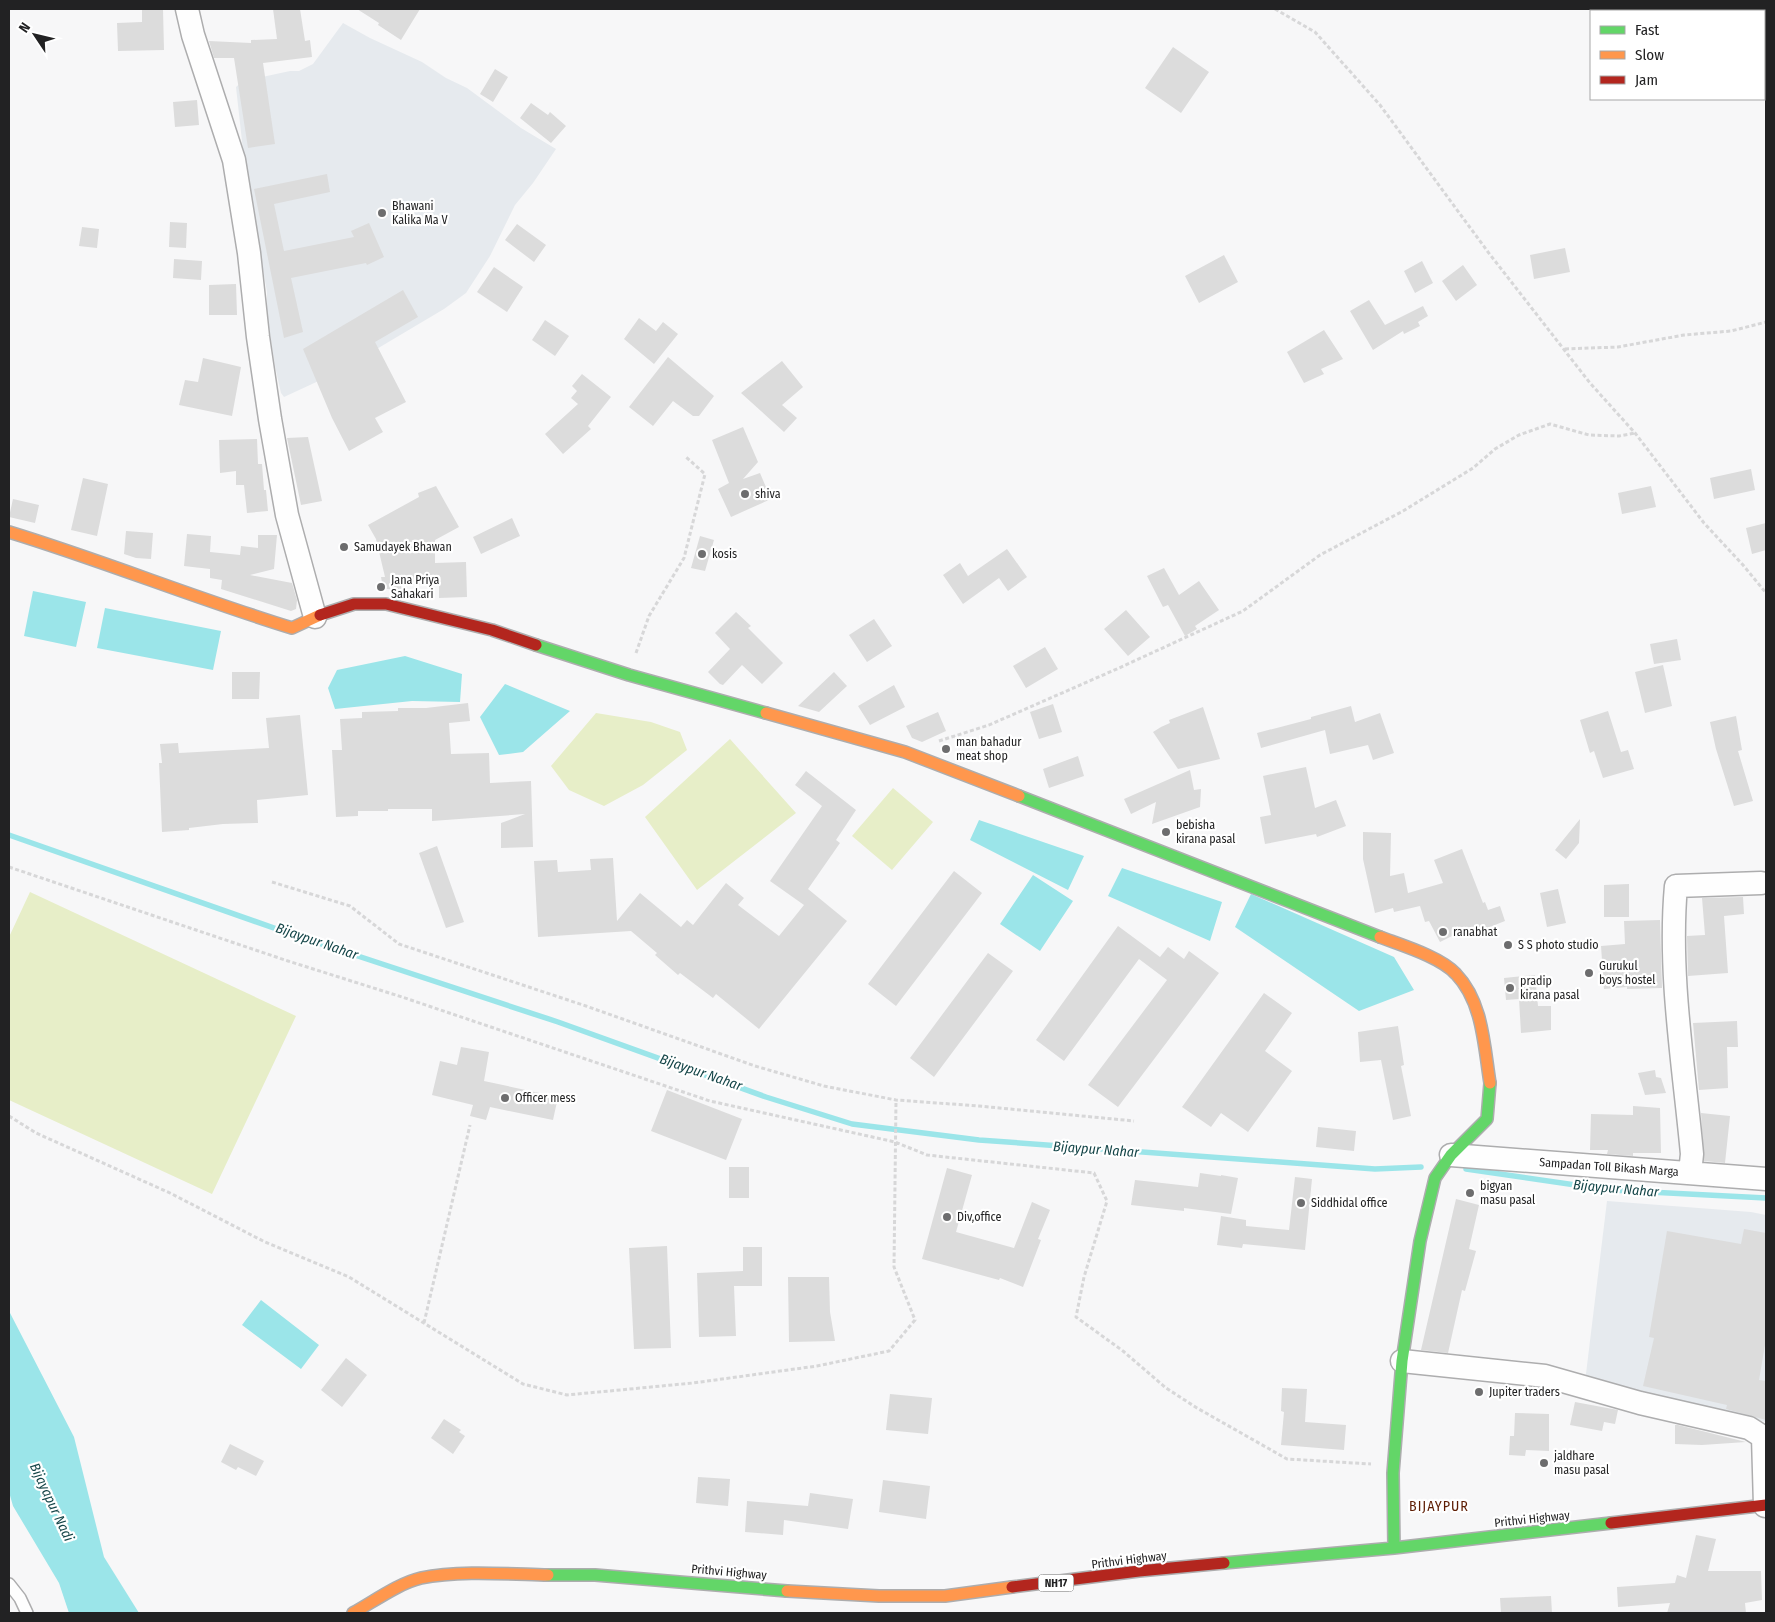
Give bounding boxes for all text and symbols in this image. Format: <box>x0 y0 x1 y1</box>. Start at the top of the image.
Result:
north arrow <box>10 10 60 60</box>
legend <box>1590 10 1765 100</box>
text: N <box>15 20 34 36</box>
text: Fast <box>1635 21 1659 39</box>
text: Slow <box>1635 46 1664 64</box>
text: Jam <box>1635 71 1658 89</box>
place label: Bhawani Kalika Ma V <box>392 199 449 227</box>
marker: Bhawani Kalika Ma V <box>376 207 388 219</box>
place label: shiva <box>755 487 781 501</box>
marker: shiva <box>739 488 751 500</box>
place label: Samudayek Bhawan <box>354 540 452 554</box>
marker: Samudayek Bhawan <box>338 541 350 553</box>
place label: kosis <box>712 547 737 561</box>
marker: kosis <box>696 548 708 560</box>
place label: Jana Priya Sahakari <box>391 573 440 601</box>
marker: Jana Priya Sahakari <box>375 581 387 593</box>
place label: man bahadur meat shop <box>956 735 1022 763</box>
marker: man bahadur meat shop <box>940 743 952 755</box>
place label: bebisha kirana pasal <box>1176 818 1235 846</box>
marker: bebisha kirana pasal <box>1160 826 1172 838</box>
water label: Bijaypur Nahar <box>273 919 361 964</box>
place label: ranabhat <box>1453 925 1497 939</box>
marker: ranabhat <box>1437 926 1449 938</box>
place label: S S photo studio <box>1518 938 1599 952</box>
marker: S S photo studio <box>1502 939 1514 951</box>
place label: Gurukul boys hostel <box>1599 959 1655 987</box>
marker: Gurukul boys hostel <box>1583 967 1595 979</box>
place label: pradip kirana pasal <box>1520 974 1579 1002</box>
marker: pradip kirana pasal <box>1504 982 1516 994</box>
water label: Bijaypur Nahar <box>657 1050 745 1095</box>
place label: Officer mess <box>515 1091 576 1105</box>
marker: Officer mess <box>499 1092 511 1104</box>
water label: Bijaypur Nahar <box>1052 1138 1141 1161</box>
street label: Sampadan Toll Bikash Marga <box>1539 1155 1679 1179</box>
water label: Bijaypur Nahar <box>1572 1176 1661 1201</box>
place label: bigyan masu pasal <box>1480 1179 1535 1207</box>
marker: bigyan masu pasal <box>1464 1187 1476 1199</box>
place label: Siddhidal office <box>1311 1196 1388 1210</box>
marker: Siddhidal office <box>1295 1197 1307 1209</box>
place label: Div,office <box>957 1210 1001 1224</box>
marker: Div,office <box>941 1211 953 1223</box>
place label: Jupiter traders <box>1489 1385 1560 1399</box>
marker: Jupiter traders <box>1473 1386 1485 1398</box>
place label: jaldhare masu pasal <box>1553 1449 1609 1477</box>
marker: jaldhare masu pasal <box>1538 1457 1550 1469</box>
water label: Bijayapur Nadi <box>26 1460 77 1545</box>
district label: BIJAYPUR <box>1409 1498 1469 1515</box>
street label: Prithvi Highway <box>1494 1508 1571 1530</box>
street label: Prithvi Highway <box>1091 1548 1168 1572</box>
street label: Prithvi Highway <box>691 1562 768 1582</box>
road number: NH17 <box>1038 1575 1074 1592</box>

